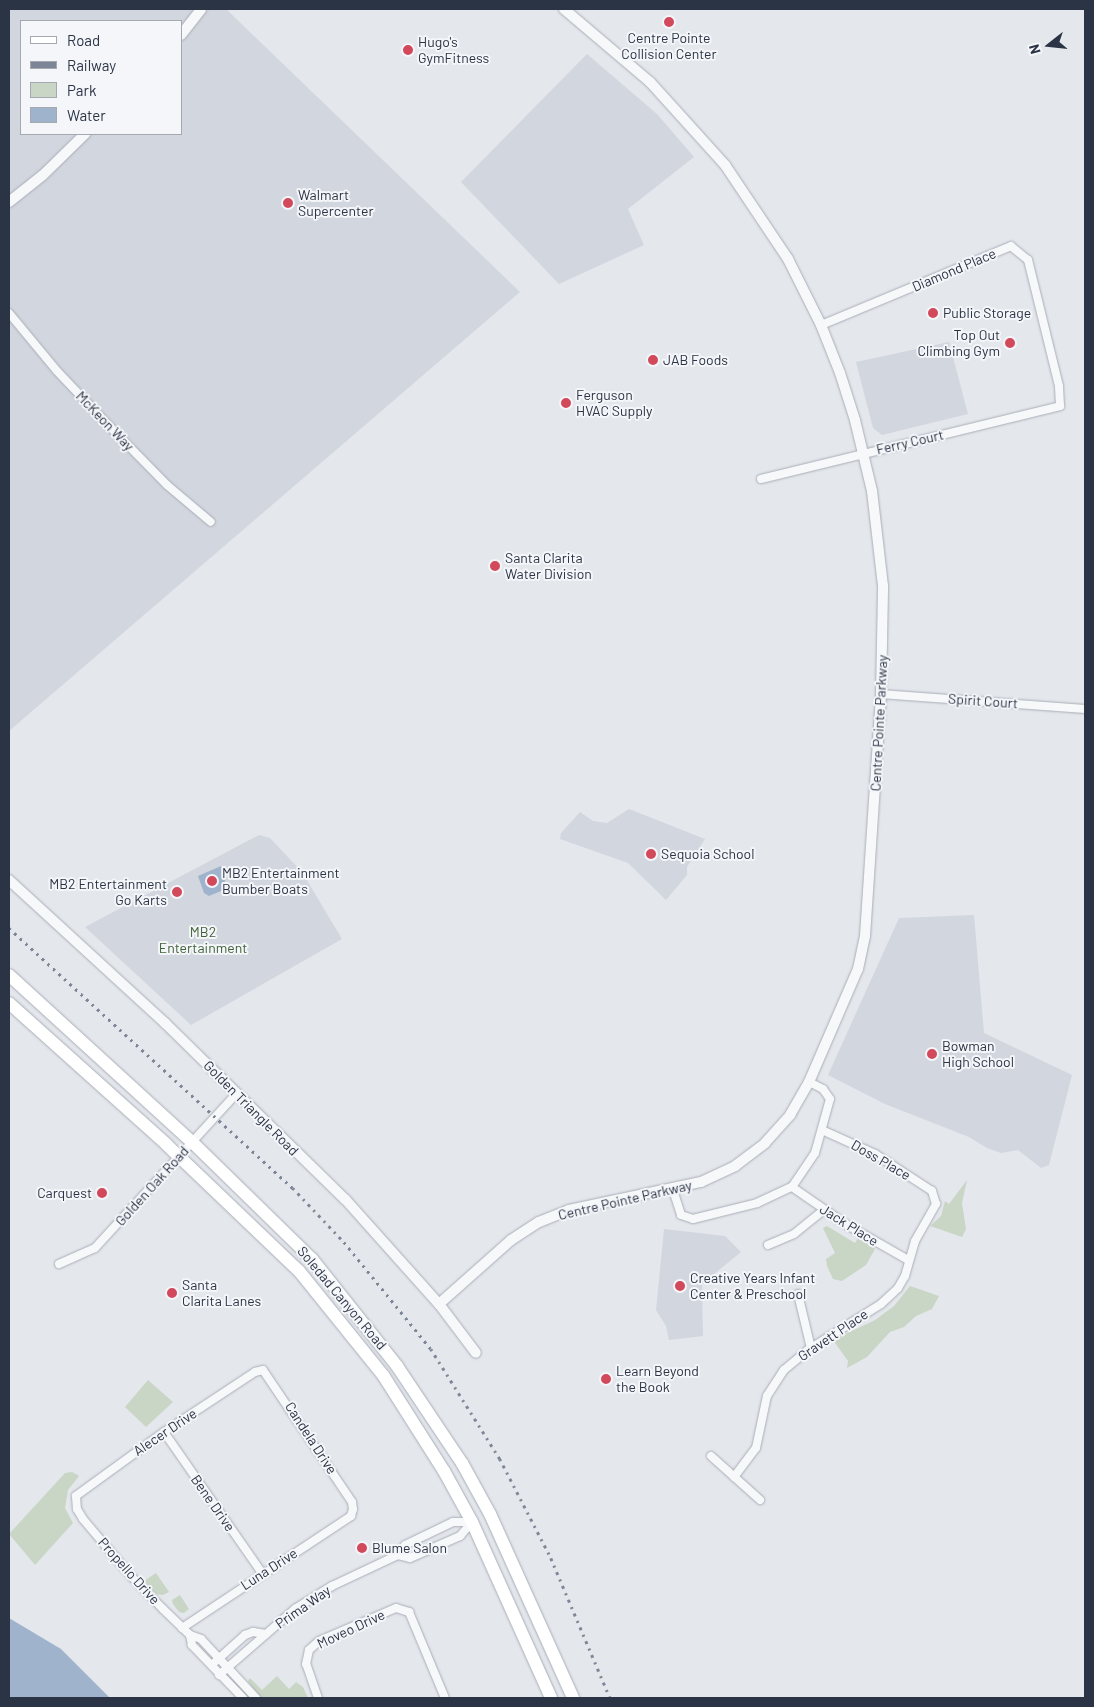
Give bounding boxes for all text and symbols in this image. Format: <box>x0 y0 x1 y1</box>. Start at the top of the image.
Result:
marker: Centre Pointe Collision Center <box>663 16 675 28</box>
legend <box>20 20 182 135</box>
north arrow <box>1024 20 1074 70</box>
place label: Centre Pointe Collision Center <box>621 30 717 62</box>
text: Road <box>67 31 100 49</box>
place label: Hugo's GymFitness <box>418 34 489 66</box>
text: N <box>1025 42 1044 56</box>
marker: Hugo's GymFitness <box>402 44 414 56</box>
text: Railway <box>67 56 116 74</box>
text: Park <box>67 81 96 99</box>
text: Water <box>67 106 106 124</box>
place label: Walmart Supercenter <box>298 187 373 220</box>
marker: Walmart Supercenter <box>282 197 294 209</box>
street label: Diamond Place <box>909 245 999 295</box>
place label: Public Storage <box>943 305 1031 321</box>
marker: Public Storage <box>927 307 939 319</box>
place label: Top Out Climbing Gym <box>917 327 1000 360</box>
marker: Top Out Climbing Gym <box>1004 337 1016 349</box>
place label: JAB Foods <box>663 352 728 368</box>
marker: JAB Foods <box>647 354 659 366</box>
place label: Ferguson HVAC Supply <box>576 387 653 420</box>
street label: McKeon Way <box>72 388 138 454</box>
marker: Ferguson HVAC Supply <box>560 397 572 409</box>
street label: Ferry Court <box>875 426 945 458</box>
place label: Santa Clarita Water Division <box>505 550 592 582</box>
marker: Santa Clarita Water Division <box>489 560 501 572</box>
street label: Centre Pointe Parkway <box>867 654 891 792</box>
street label: Spirit Court <box>947 690 1019 712</box>
place label: Sequoia School <box>661 846 754 862</box>
marker: Sequoia School <box>645 848 657 860</box>
place label: MB2 Entertainment Bumber Boats <box>222 865 340 898</box>
marker: MB2 Entertainment Bumber Boats <box>206 875 218 887</box>
place label: MB2 Entertainment Go Karts <box>49 876 167 909</box>
marker: MB2 Entertainment Go Karts <box>171 886 183 898</box>
park label: MB2 Entertainment <box>159 924 247 956</box>
place label: Bowman High School <box>942 1038 1014 1070</box>
marker: Bowman High School <box>926 1048 938 1060</box>
street label: Golden Triangle Road <box>200 1057 302 1159</box>
street label: Doss Place <box>848 1136 914 1184</box>
street label: Golden Oak Road <box>112 1143 192 1229</box>
street label: Centre Pointe Parkway <box>556 1176 694 1224</box>
place label: Carquest <box>37 1185 92 1201</box>
marker: Carquest <box>96 1187 108 1199</box>
street label: Jack Place <box>817 1200 881 1250</box>
street label: Soledad Canyon Road <box>294 1243 390 1353</box>
place label: Creative Years Infant Center & Preschool <box>690 1270 815 1302</box>
place label: Santa Clarita Lanes <box>182 1277 261 1310</box>
marker: Creative Years Infant Center & Preschool <box>674 1280 686 1292</box>
marker: Santa Clarita Lanes <box>166 1287 178 1299</box>
street label: Gravett Place <box>795 1305 871 1365</box>
place label: Learn Beyond the Book <box>616 1363 699 1395</box>
marker: Learn Beyond the Book <box>600 1373 612 1385</box>
street label: Candela Drive <box>281 1399 341 1477</box>
street label: Alecer Drive <box>130 1405 200 1459</box>
street label: Bene Drive <box>187 1472 239 1534</box>
street label: Propello Drive <box>95 1534 163 1608</box>
place label: Blume Salon <box>372 1540 447 1556</box>
marker: Blume Salon <box>356 1542 368 1554</box>
street label: Luna Drive <box>238 1544 300 1594</box>
street label: Prima Way <box>272 1582 334 1632</box>
street label: Moveo Drive <box>314 1606 388 1652</box>

